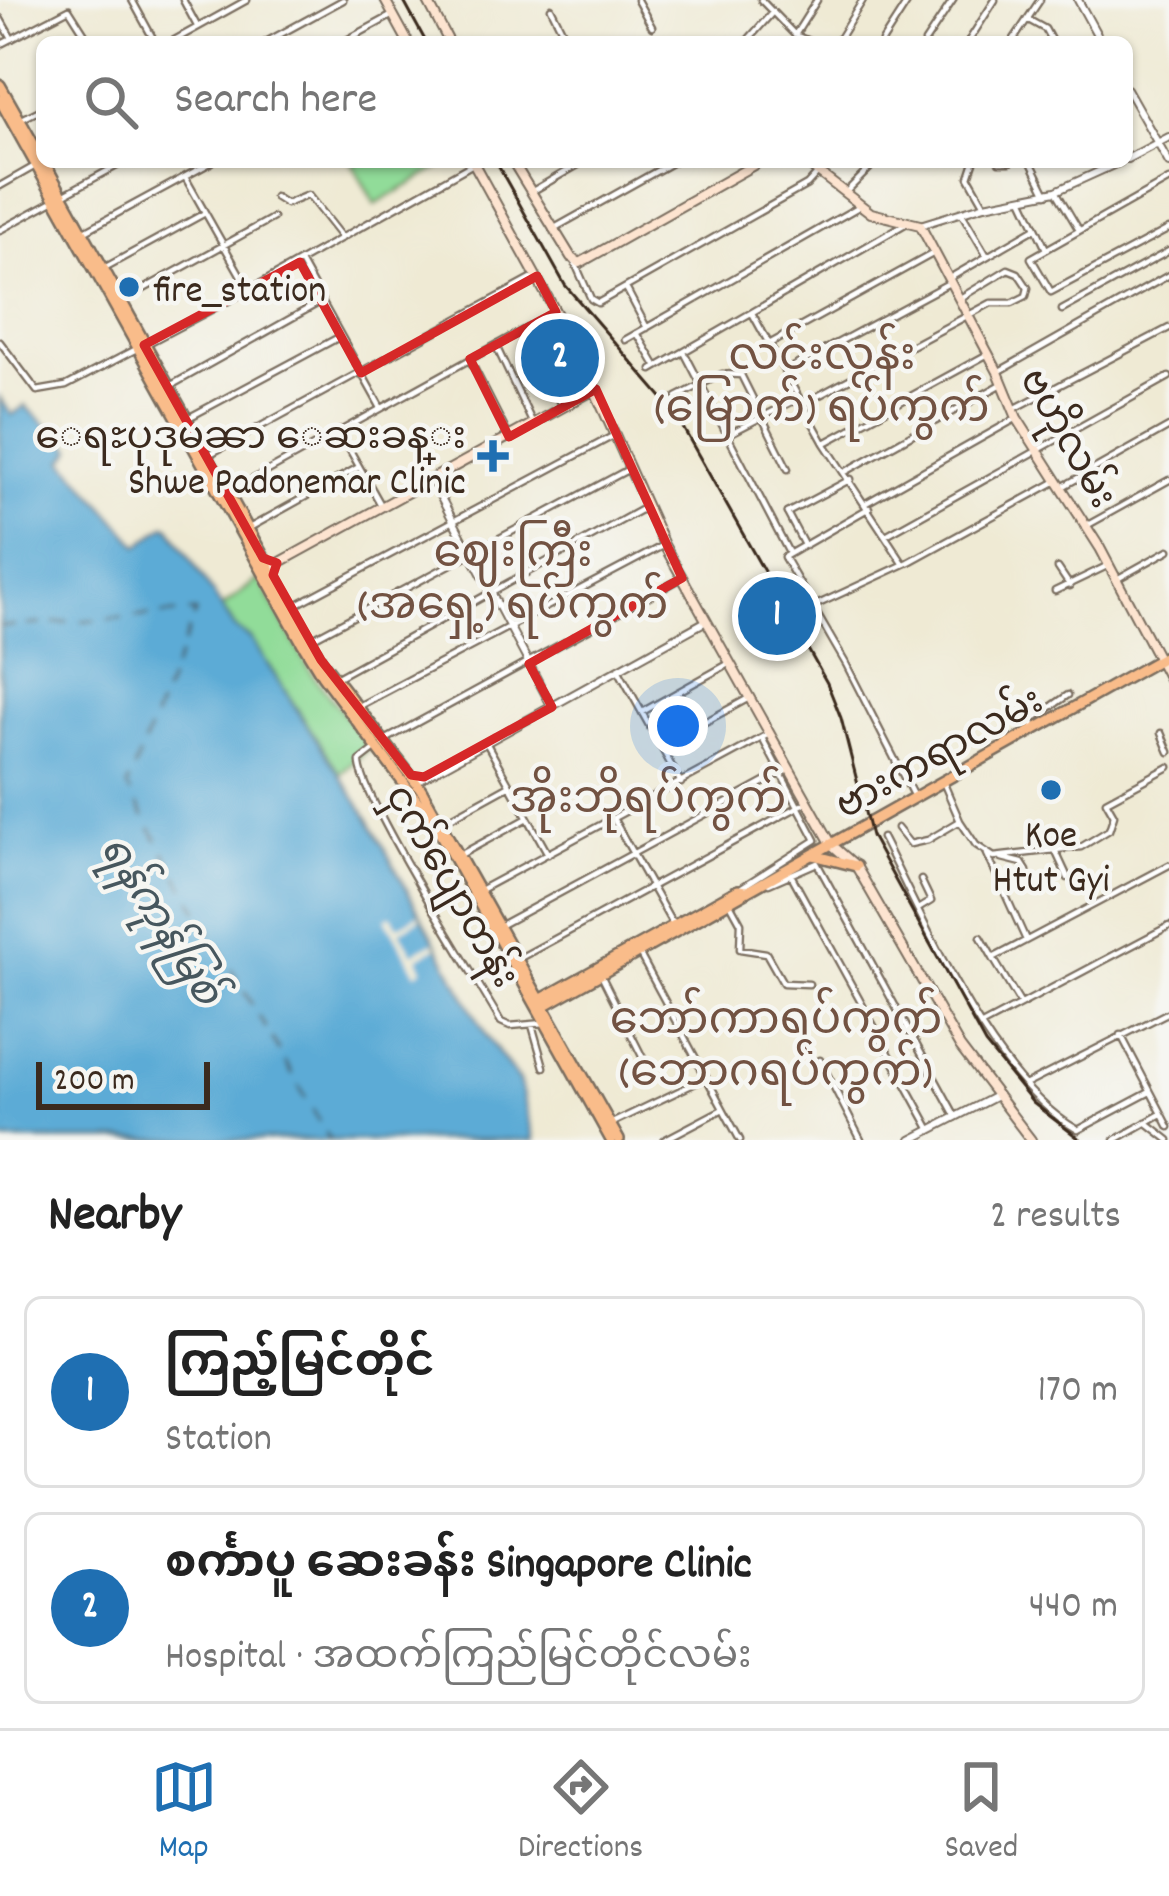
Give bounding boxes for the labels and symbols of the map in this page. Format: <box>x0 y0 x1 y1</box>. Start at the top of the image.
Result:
place label: fire_station <box>153 266 326 321</box>
marker: fire_station <box>116 274 142 300</box>
pin: 2 <box>521 313 599 403</box>
district label: လင်းလွန်း (မြောက်) ရပ်ကွက် <box>655 322 989 444</box>
street label: ဗဟိုလမ်း <box>1002 358 1130 521</box>
place label: ေရႊပုဒုမၼာ ေဆးခန္း Shwe Padonemar Clinic <box>35 413 466 513</box>
marker: ေရႊပုဒုမၼာ ေဆးခန္း Shwe Padonemar Clinic <box>477 440 509 472</box>
district label: ဈေးကြီး (အရှေ့) ရပ်ကွက် <box>358 519 668 641</box>
pin: 1 <box>738 571 816 661</box>
street label: ဗားကရာလမ်း <box>825 673 1055 836</box>
your location <box>648 696 708 756</box>
district label: အိုးဘိုရပ်ကွက် <box>510 765 786 835</box>
street label: ငှက်ပျောတန်း <box>368 774 532 1000</box>
marker: Koe Htut Gyi <box>1038 777 1064 803</box>
place label: Koe Htut Gyi <box>992 811 1110 911</box>
water label: ရန်ကုန်မြစ် <box>81 823 239 1022</box>
district label: ဘော်ကာရပ်ကွက် (ဘောဂရပ်ကွက်) <box>610 986 942 1108</box>
scale bar <box>36 1056 210 1109</box>

